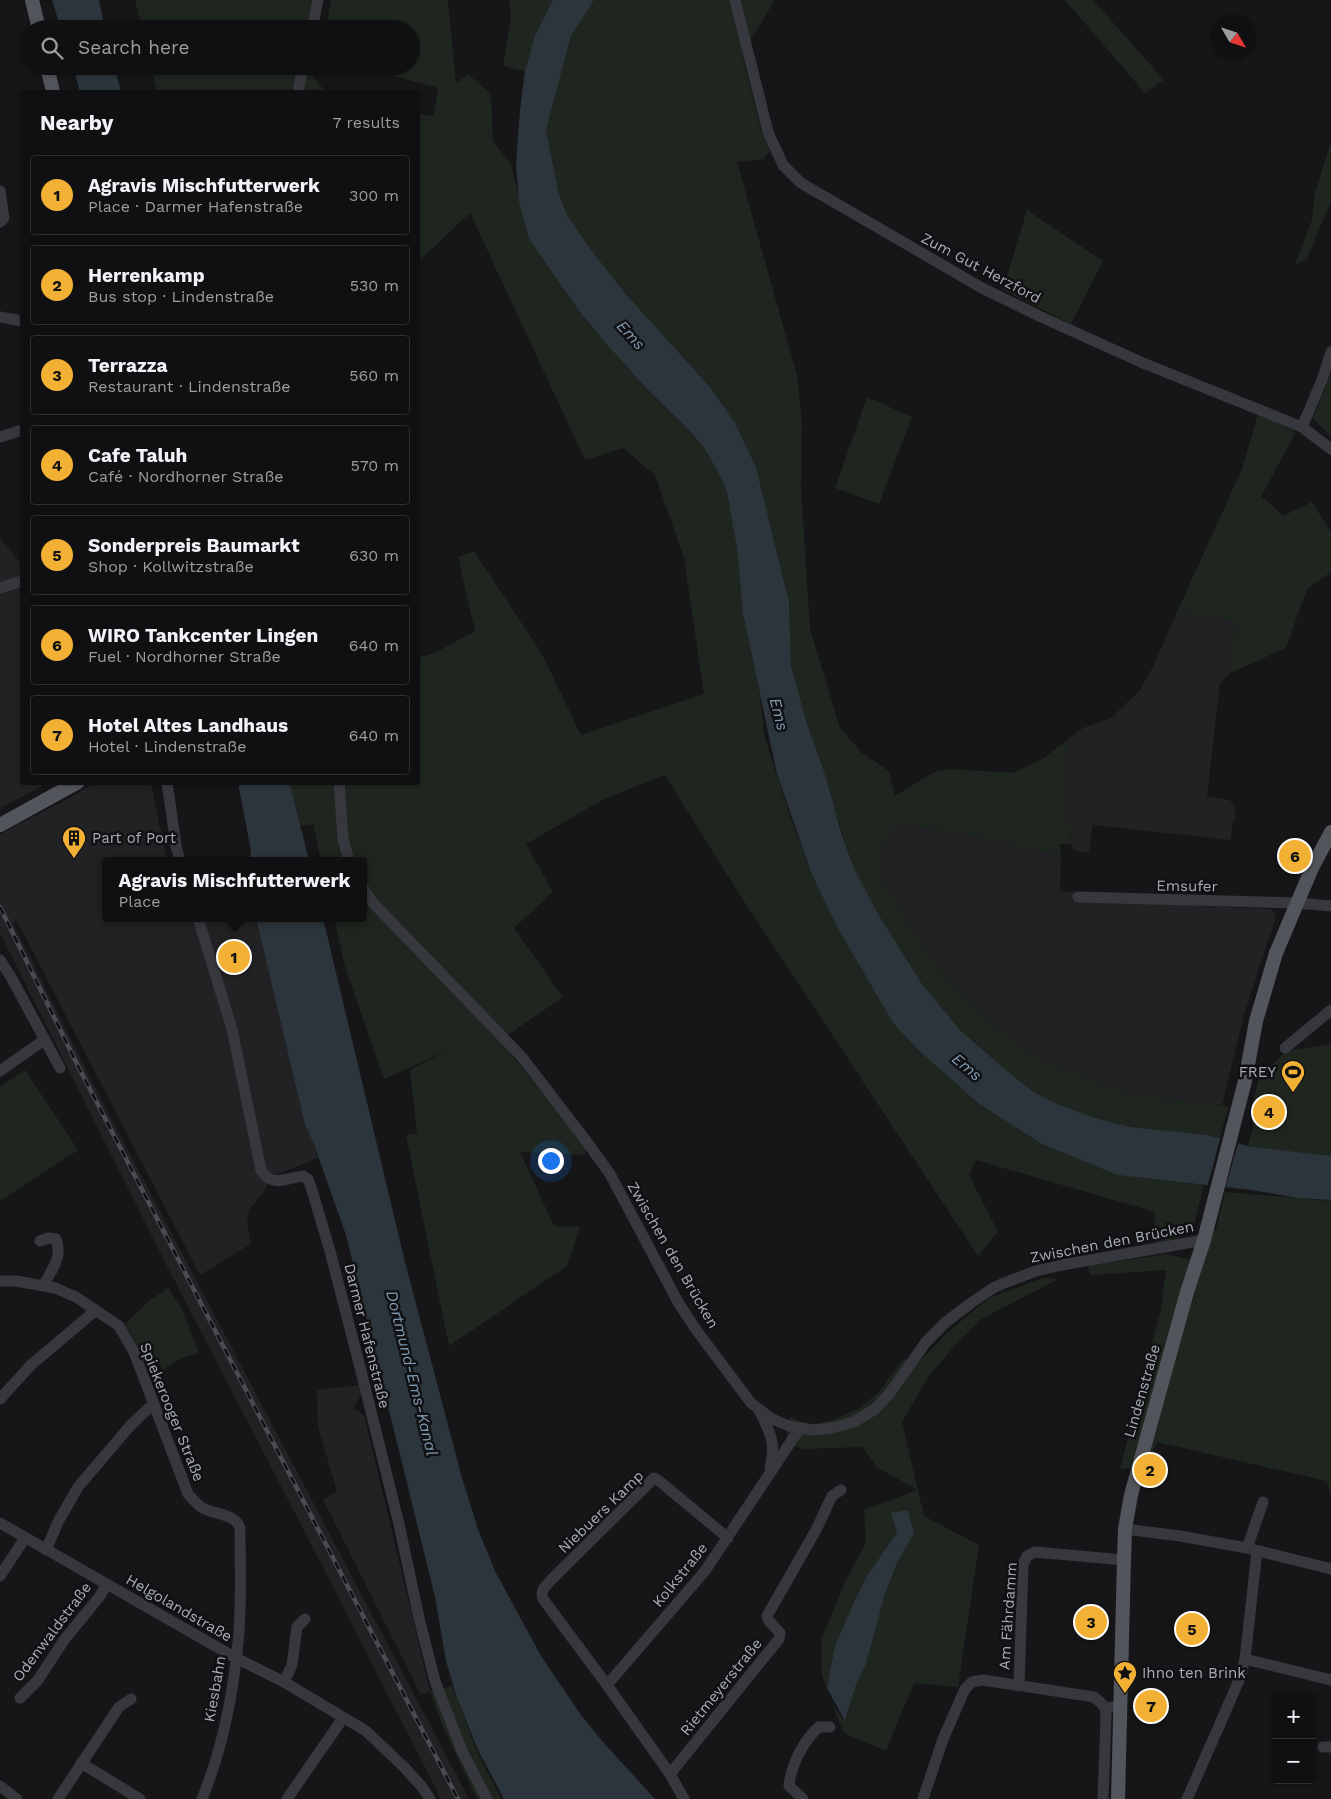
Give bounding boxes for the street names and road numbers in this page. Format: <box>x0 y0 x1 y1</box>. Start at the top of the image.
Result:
street label: Zum Gut Herzford <box>918 229 1044 307</box>
street label: Emsufer <box>1156 876 1218 896</box>
street label: Zwischen den Brücken <box>624 1178 722 1332</box>
street label: Zwischen den Brücken <box>1029 1217 1195 1267</box>
street label: Darmer Hafenstraße <box>340 1262 394 1410</box>
street label: Spiekerooger Straße <box>136 1340 208 1484</box>
street label: Lindenstraße <box>1120 1342 1164 1440</box>
street label: Niebuers Kamp <box>555 1467 647 1557</box>
street label: Kolkstraße <box>649 1539 711 1611</box>
street label: Am Fährdamm <box>995 1562 1021 1670</box>
street label: Helgolandstraße <box>123 1570 235 1646</box>
street label: Odenwaldstraße <box>9 1579 95 1685</box>
street label: Rietmeyerstraße <box>676 1635 766 1739</box>
street label: Kiesbahn <box>200 1655 230 1723</box>

